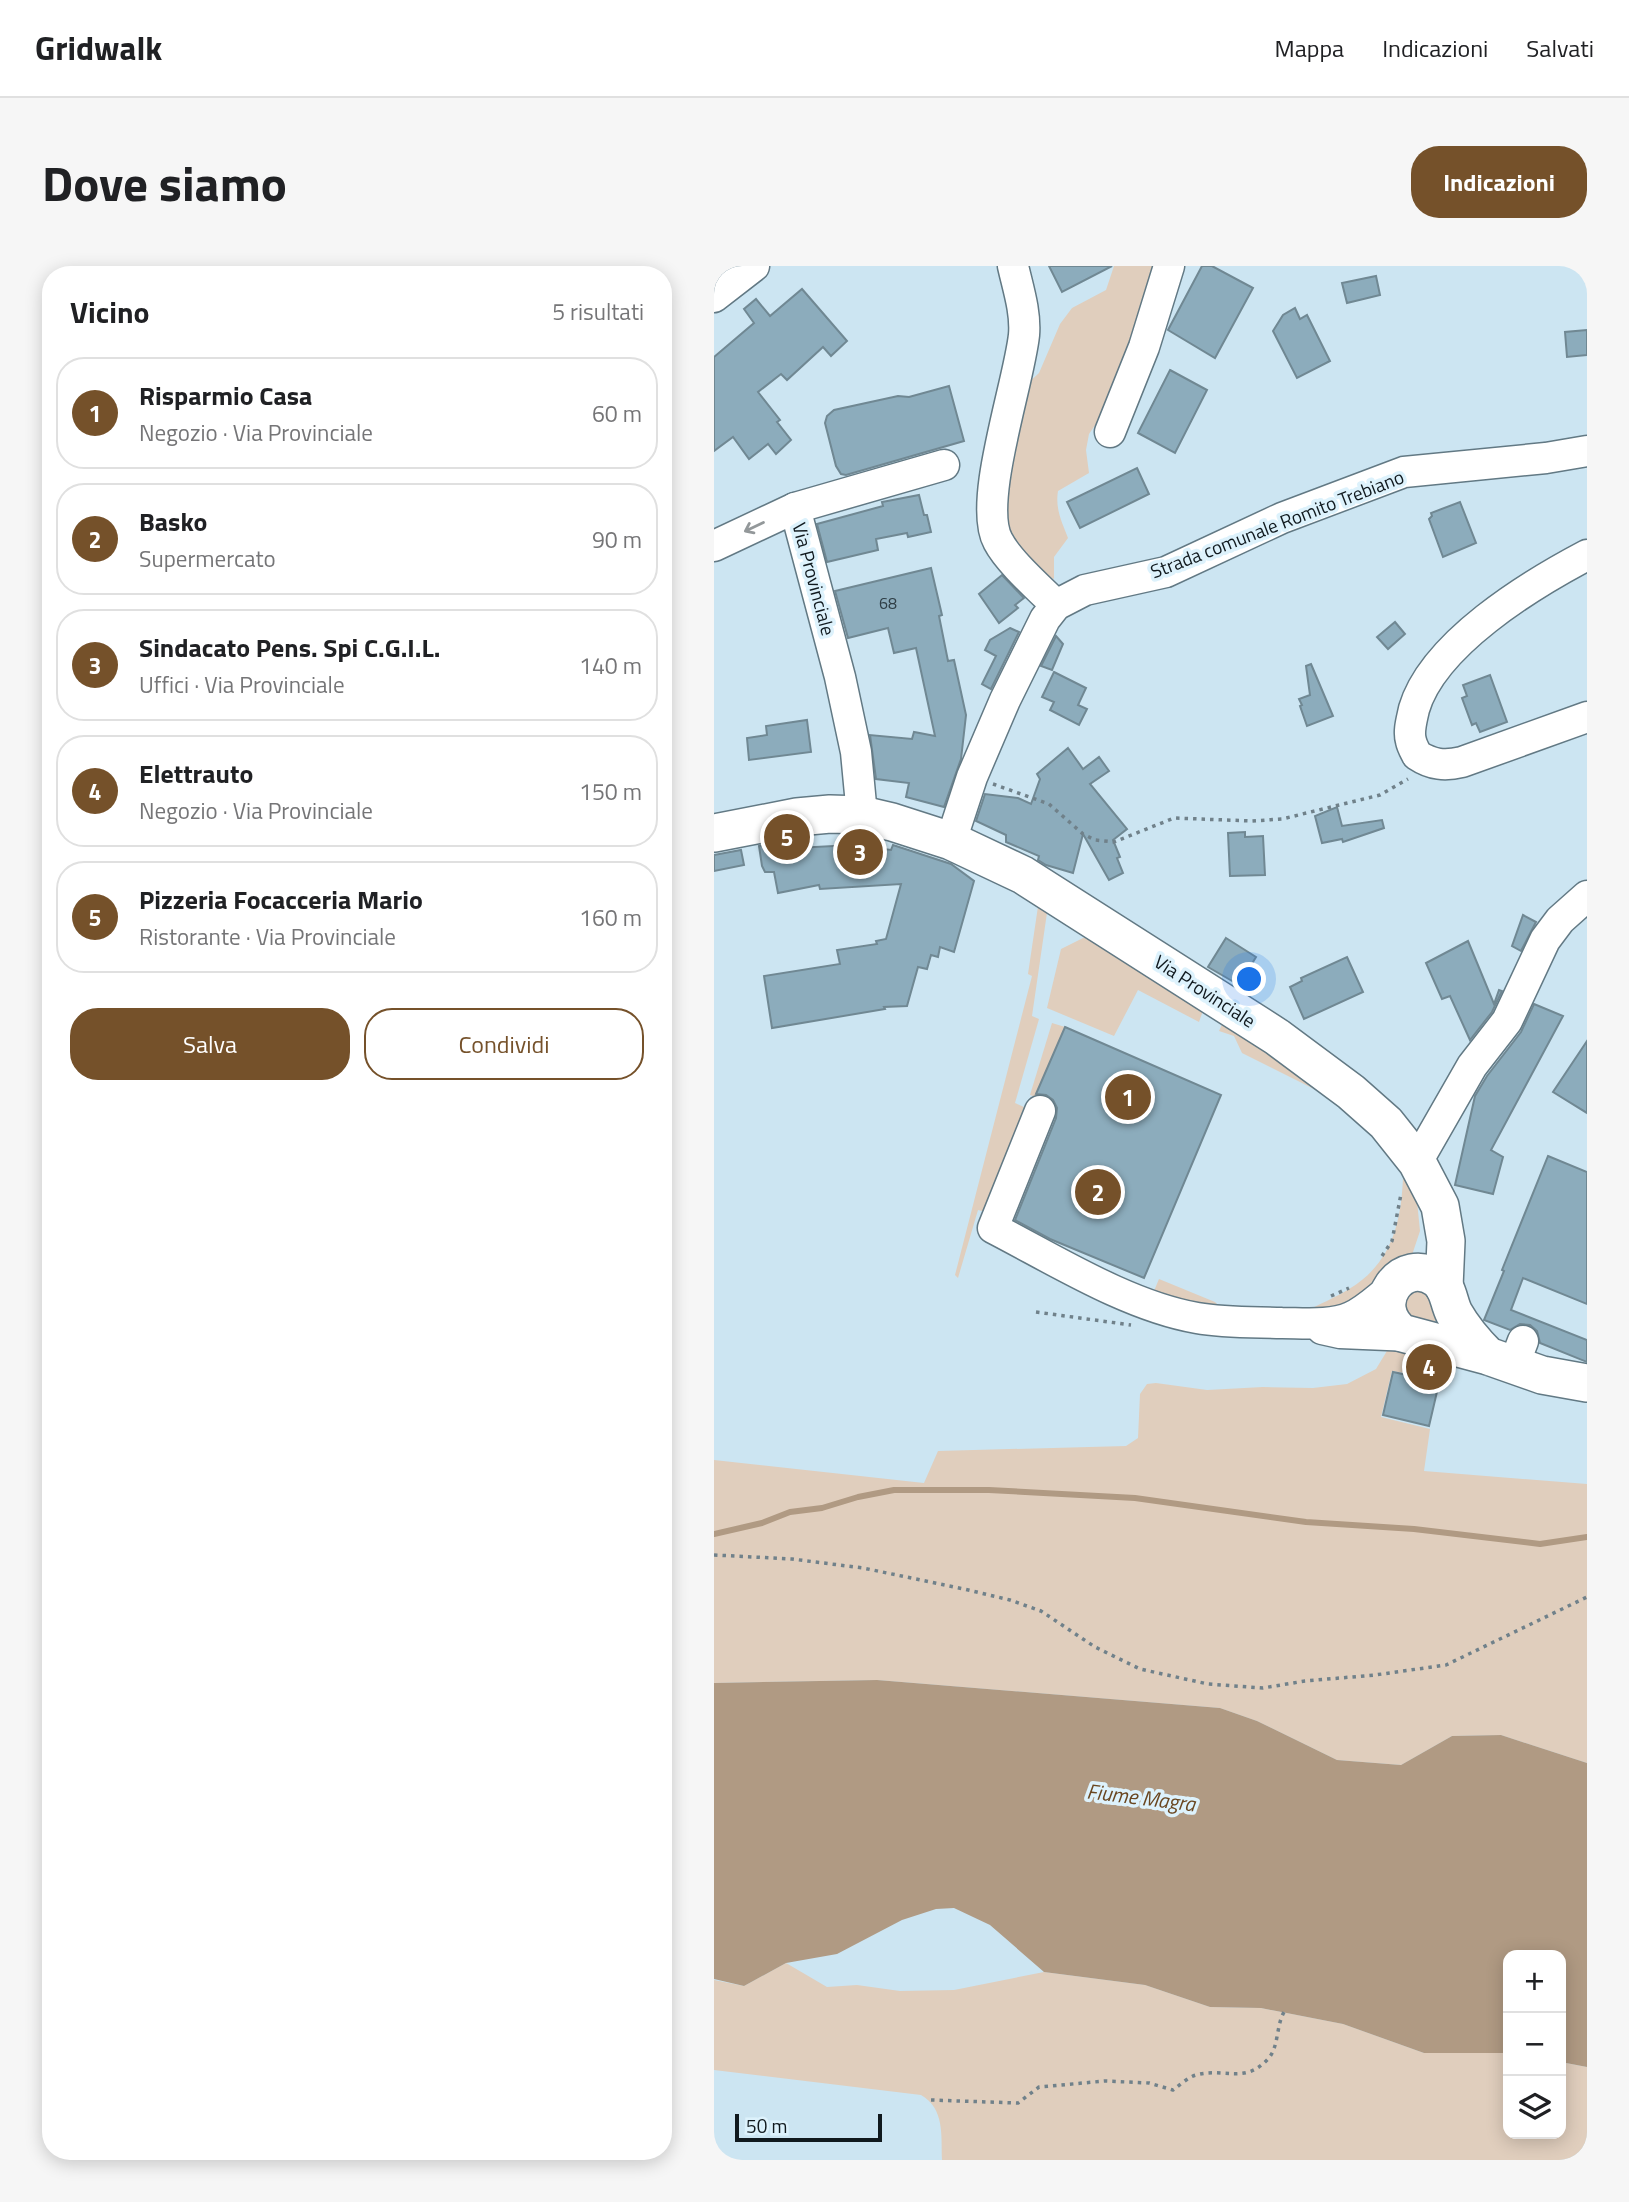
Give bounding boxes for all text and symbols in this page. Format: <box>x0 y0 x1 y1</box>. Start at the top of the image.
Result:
text: Gridwalk <box>35 23 162 73</box>
text: Mappa <box>1275 30 1344 66</box>
text: Indicazioni <box>1382 30 1488 66</box>
text: Salvati <box>1526 30 1594 66</box>
text: Dove siamo <box>42 145 287 220</box>
button: Indicazioni <box>1411 146 1587 218</box>
text: Vicino <box>70 289 150 335</box>
text: 5 risultati <box>552 294 644 329</box>
text: Risparmio Casa <box>139 376 312 415</box>
text: 1 <box>89 396 101 431</box>
text: 60 m <box>592 396 642 431</box>
text: Negozio · Via Provinciale <box>139 415 373 450</box>
street label: Strada comunale Romito Trebiano <box>1146 462 1408 585</box>
text: Basko <box>139 502 207 541</box>
street label: Via Provinciale <box>785 519 843 639</box>
one-way arrow <box>744 521 765 534</box>
text: 2 <box>89 522 101 557</box>
text: 90 m <box>592 522 642 557</box>
text: Supermercato <box>139 541 276 576</box>
house number: 68 <box>879 591 897 615</box>
text: Sindacato Pens. Spi C.G.I.L. <box>139 628 440 667</box>
text: 3 <box>89 648 101 683</box>
text: 140 m <box>579 648 642 683</box>
text: Uffici · Via Provinciale <box>139 667 345 702</box>
text: Elettrauto <box>139 754 253 793</box>
text: 4 <box>89 774 101 809</box>
text: 150 m <box>579 774 642 809</box>
text: Negozio · Via Provinciale <box>139 793 373 828</box>
pin: 5 <box>764 811 810 863</box>
pin: 3 <box>837 826 883 878</box>
text: Pizzeria Focacceria Mario <box>139 880 423 919</box>
text: 5 <box>89 900 101 935</box>
text: 160 m <box>579 900 642 935</box>
text: Ristorante · Via Provinciale <box>139 919 396 954</box>
street label: Via Provinciale <box>1149 947 1262 1034</box>
your location <box>1232 962 1266 996</box>
button: Salva <box>70 1008 350 1080</box>
button: Condividi <box>364 1008 644 1080</box>
pin: 1 <box>1105 1071 1151 1123</box>
pin: 2 <box>1075 1166 1121 1218</box>
pin: 4 <box>1406 1341 1452 1393</box>
water label: Fiume Magra <box>1085 1774 1199 1820</box>
map controls <box>1503 1950 1566 2139</box>
button: + <box>1503 1950 1566 2013</box>
button: − <box>1503 2013 1566 2076</box>
button: layers <box>1503 2076 1566 2139</box>
scale bar <box>735 2111 882 2143</box>
text: 50 m <box>746 2111 787 2140</box>

